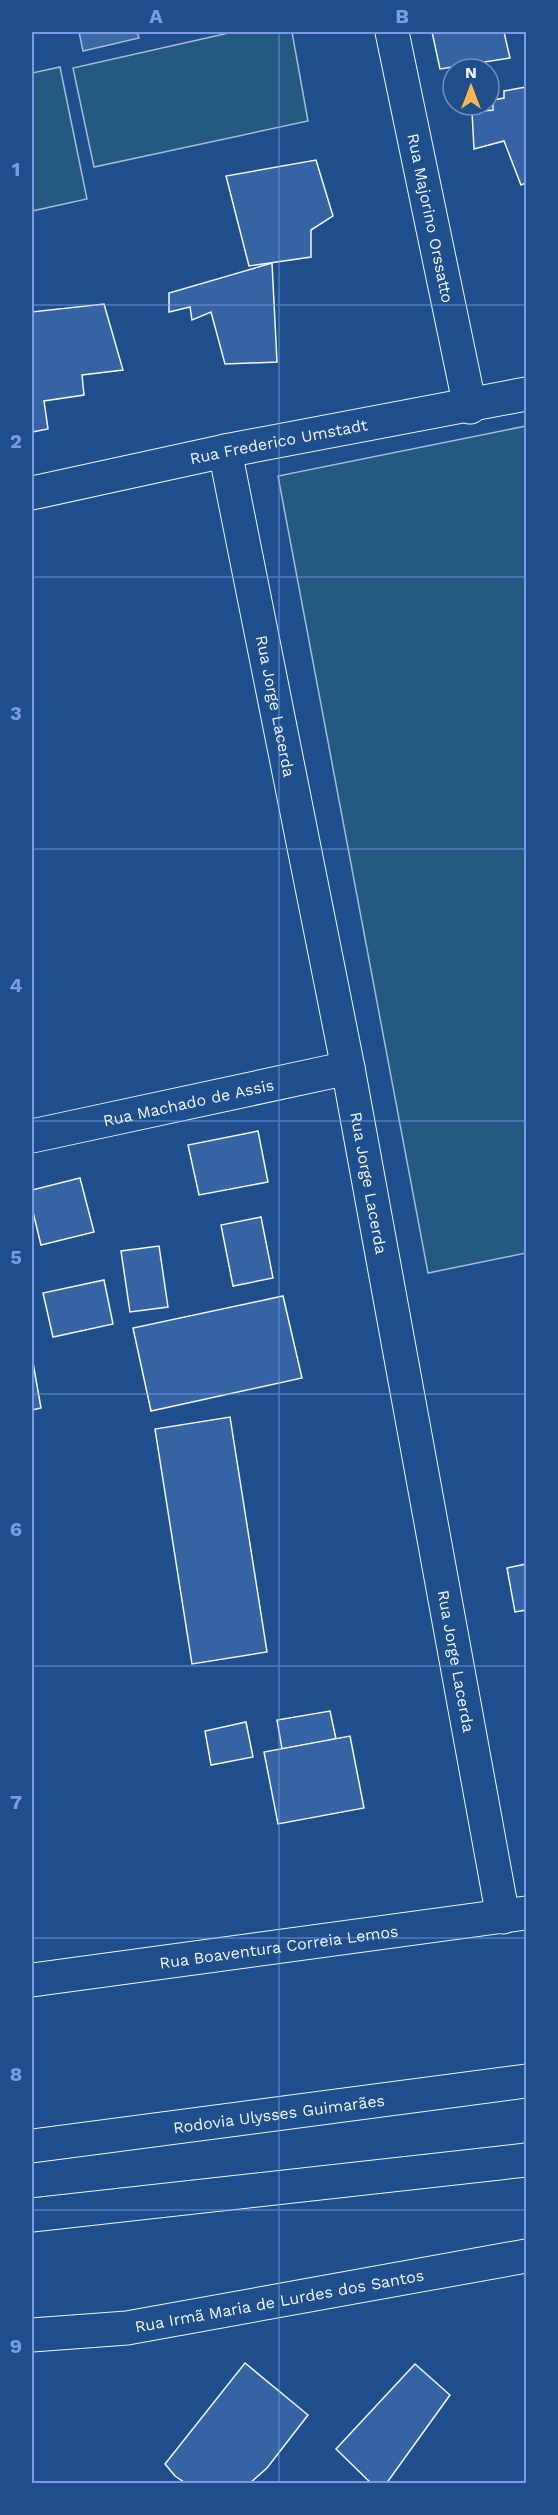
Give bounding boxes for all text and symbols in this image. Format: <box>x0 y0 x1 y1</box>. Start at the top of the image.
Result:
text: A <box>149 4 163 28</box>
text: B <box>395 4 409 28</box>
north arrow <box>441 57 501 117</box>
text: N <box>465 63 477 82</box>
street label: Rua Majorino Orssatto <box>404 132 458 304</box>
text: 1 <box>12 157 20 181</box>
street label: Rua Frederico Umstadt <box>188 415 369 468</box>
text: 2 <box>10 429 22 453</box>
street label: Rua Jorge Lacerda <box>252 633 299 779</box>
text: 3 <box>10 701 22 725</box>
text: 4 <box>10 973 23 997</box>
street label: Rua Machado de Assis <box>101 1075 276 1130</box>
street label: Rua Jorge Lacerda <box>347 1110 391 1256</box>
text: 5 <box>10 1245 22 1269</box>
text: 6 <box>10 1517 22 1541</box>
street label: Rua Jorge Lacerda <box>434 1588 479 1734</box>
text: 7 <box>10 1790 22 1814</box>
street label: Rua Boaventura Correia Lemos <box>158 1921 399 1972</box>
text: 8 <box>10 2062 22 2086</box>
street label: Rodovia Ulysses Guimarães <box>172 2090 386 2137</box>
street label: Rua Irmã Maria de Lurdes dos Santos <box>133 2265 425 2336</box>
text: 9 <box>10 2334 22 2358</box>

